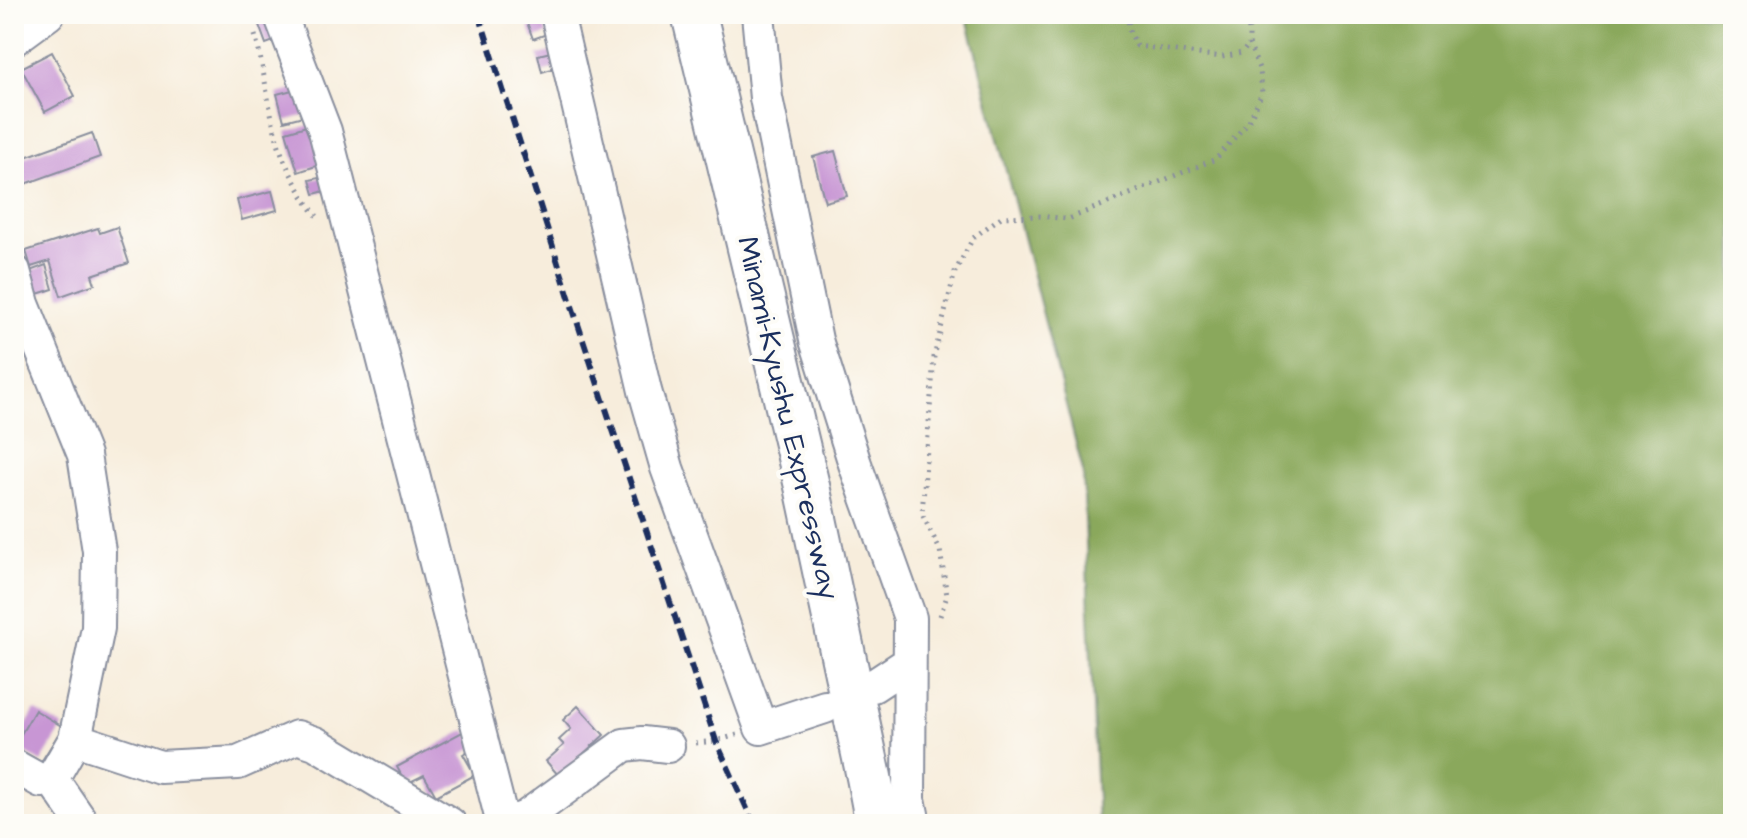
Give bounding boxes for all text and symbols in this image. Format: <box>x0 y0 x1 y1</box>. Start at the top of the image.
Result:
street label: Minami-Kyushu Expressway <box>725 233 850 604</box>

